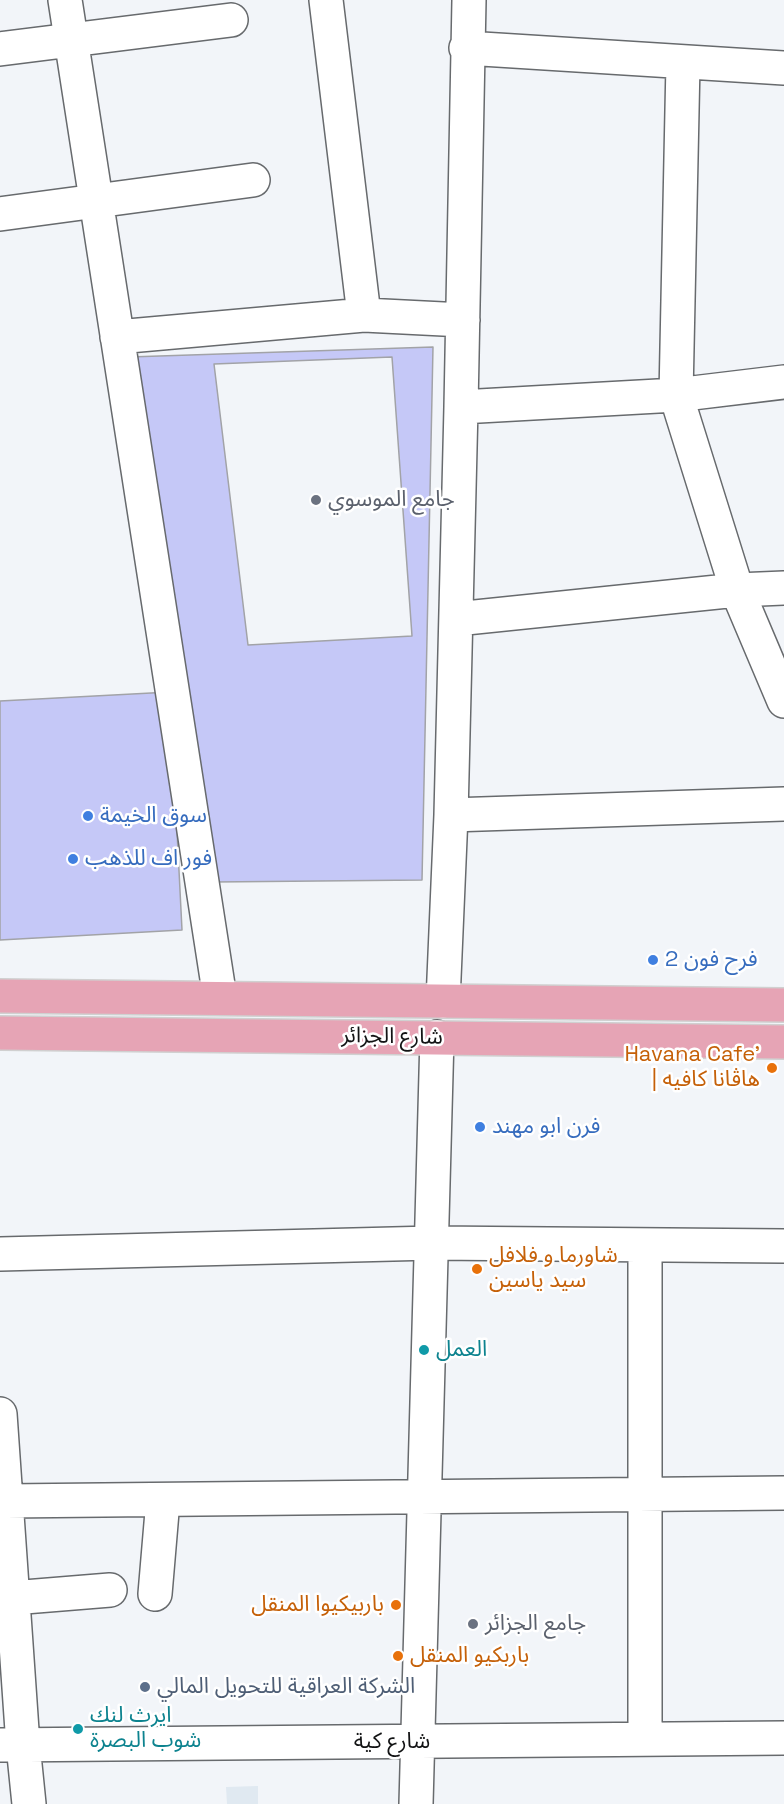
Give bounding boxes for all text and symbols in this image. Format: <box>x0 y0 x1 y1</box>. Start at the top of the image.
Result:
place label: جامع الموسوي <box>328 487 455 513</box>
marker: جامع الموسوي <box>309 493 323 507</box>
place label: سوق الخيمة <box>100 803 207 829</box>
marker: سوق الخيمة <box>81 809 95 823</box>
place label: فور اف للذهب <box>85 846 212 872</box>
marker: فور اف للذهب <box>66 852 80 866</box>
place label: فرح فون 2 <box>665 947 757 973</box>
marker: فرح فون 2 <box>646 953 660 967</box>
street label: شارع الجزائر <box>341 1023 443 1051</box>
place label: Havana Cafe' | هاڤانا كافيه <box>624 1042 760 1094</box>
marker: Havana Cafe' | هاڤانا كافيه <box>765 1061 779 1075</box>
place label: فرن ابو مهند <box>492 1114 600 1140</box>
marker: فرن ابو مهند <box>473 1120 487 1134</box>
place label: شاورما و فلافل سيد ياسين <box>489 1243 618 1294</box>
marker: شاورما و فلافل سيد ياسين <box>470 1262 484 1276</box>
place label: العمل <box>436 1337 487 1363</box>
marker: العمل <box>417 1343 431 1357</box>
place label: باربيكيوا المنقل <box>251 1592 384 1618</box>
marker: باربيكيوا المنقل <box>389 1598 403 1612</box>
place label: جامع الجزائر <box>485 1611 586 1637</box>
marker: جامع الجزائر <box>466 1617 480 1631</box>
place label: باربكيو المنقل <box>410 1643 529 1669</box>
marker: باربكيو المنقل <box>391 1649 405 1663</box>
place label: الشركة العراقية للتحويل المالي <box>157 1674 415 1700</box>
marker: الشركة العراقية للتحويل المالي <box>138 1680 152 1694</box>
place label: ايرث لنك شوب البصرة <box>90 1703 201 1754</box>
marker: ايرث لنك شوب البصرة <box>71 1722 85 1736</box>
street label: شارع كية <box>354 1729 430 1755</box>

